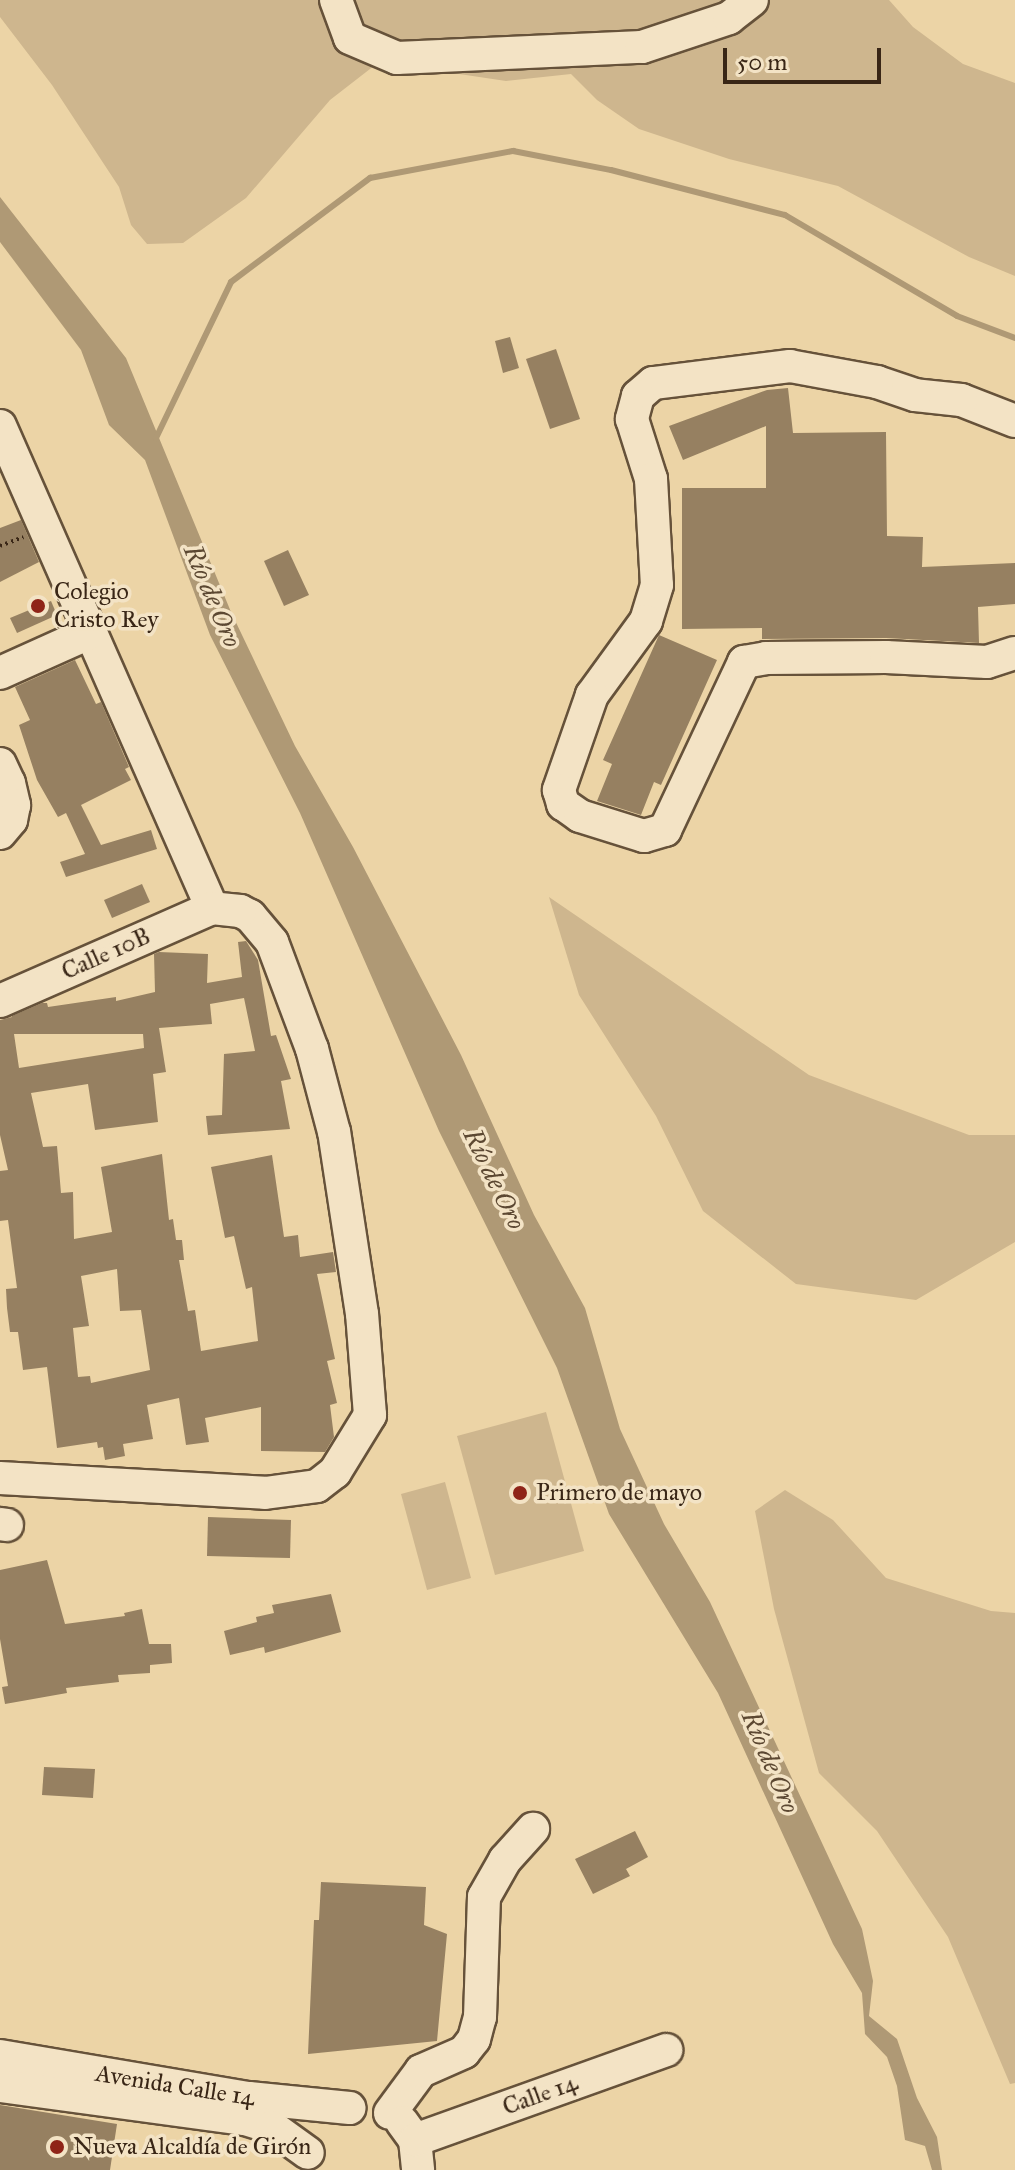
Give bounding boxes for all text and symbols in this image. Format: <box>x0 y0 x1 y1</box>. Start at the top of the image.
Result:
scale bar <box>727 32 885 82</box>
text: 50 m <box>737 47 787 77</box>
water label: Río de Oro <box>176 540 248 652</box>
place label: Colegio Cristo Rey <box>54 578 159 634</box>
marker: Colegio Cristo Rey <box>29 597 47 615</box>
street label: Calle 10B <box>57 922 155 986</box>
water label: Río de Oro <box>456 1123 532 1235</box>
place label: Primero de mayo <box>536 1479 702 1507</box>
marker: Primero de mayo <box>511 1484 529 1502</box>
water label: Río de Oro <box>734 1706 806 1818</box>
street label: Avenida Calle 14 <box>93 2059 257 2113</box>
street label: Calle 14 <box>499 2068 581 2122</box>
place label: Nueva Alcaldía de Girón <box>73 2133 311 2161</box>
marker: Nueva Alcaldía de Girón <box>48 2138 66 2156</box>

